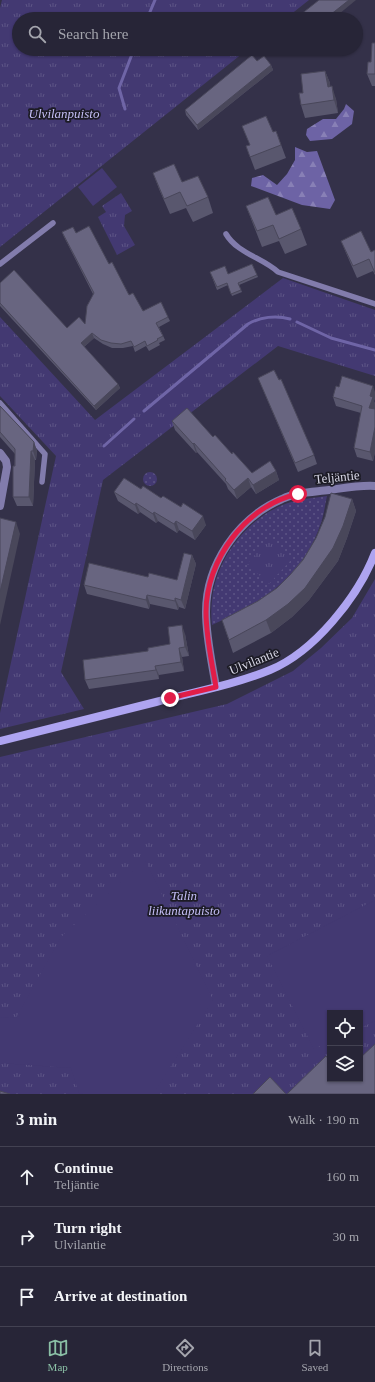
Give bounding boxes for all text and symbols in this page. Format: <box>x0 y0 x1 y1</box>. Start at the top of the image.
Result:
search box <box>12 12 363 56</box>
icon: search <box>26 23 48 45</box>
text: Search here <box>58 26 128 42</box>
park label: Ulvilanpuisto <box>29 106 100 121</box>
street label: Teljäntie <box>314 467 361 487</box>
route start <box>289 485 307 503</box>
street label: Ulvilantie <box>227 644 281 678</box>
route end <box>161 689 179 707</box>
park label: Talin liikuntapuisto <box>148 888 220 918</box>
map controls <box>327 1010 363 1082</box>
button: locate <box>327 1010 363 1046</box>
button: layers <box>327 1046 363 1082</box>
text: 3 min <box>16 1110 57 1129</box>
text: Walk · 190 m <box>288 1112 359 1127</box>
text: Continue <box>54 1160 113 1176</box>
icon: ahead <box>16 1166 38 1188</box>
text: 160 m <box>326 1169 359 1184</box>
text: Teljäntie <box>54 1177 99 1192</box>
text: Turn right <box>54 1220 121 1236</box>
icon: right <box>16 1226 38 1248</box>
text: 30 m <box>333 1229 359 1244</box>
text: Ulvilantie <box>54 1237 106 1252</box>
icon: arrive <box>16 1286 38 1308</box>
text: Arrive at destination <box>54 1288 187 1304</box>
tab: Map <box>47 1337 69 1373</box>
tab: Directions <box>162 1337 208 1373</box>
tab: Saved <box>301 1337 328 1373</box>

